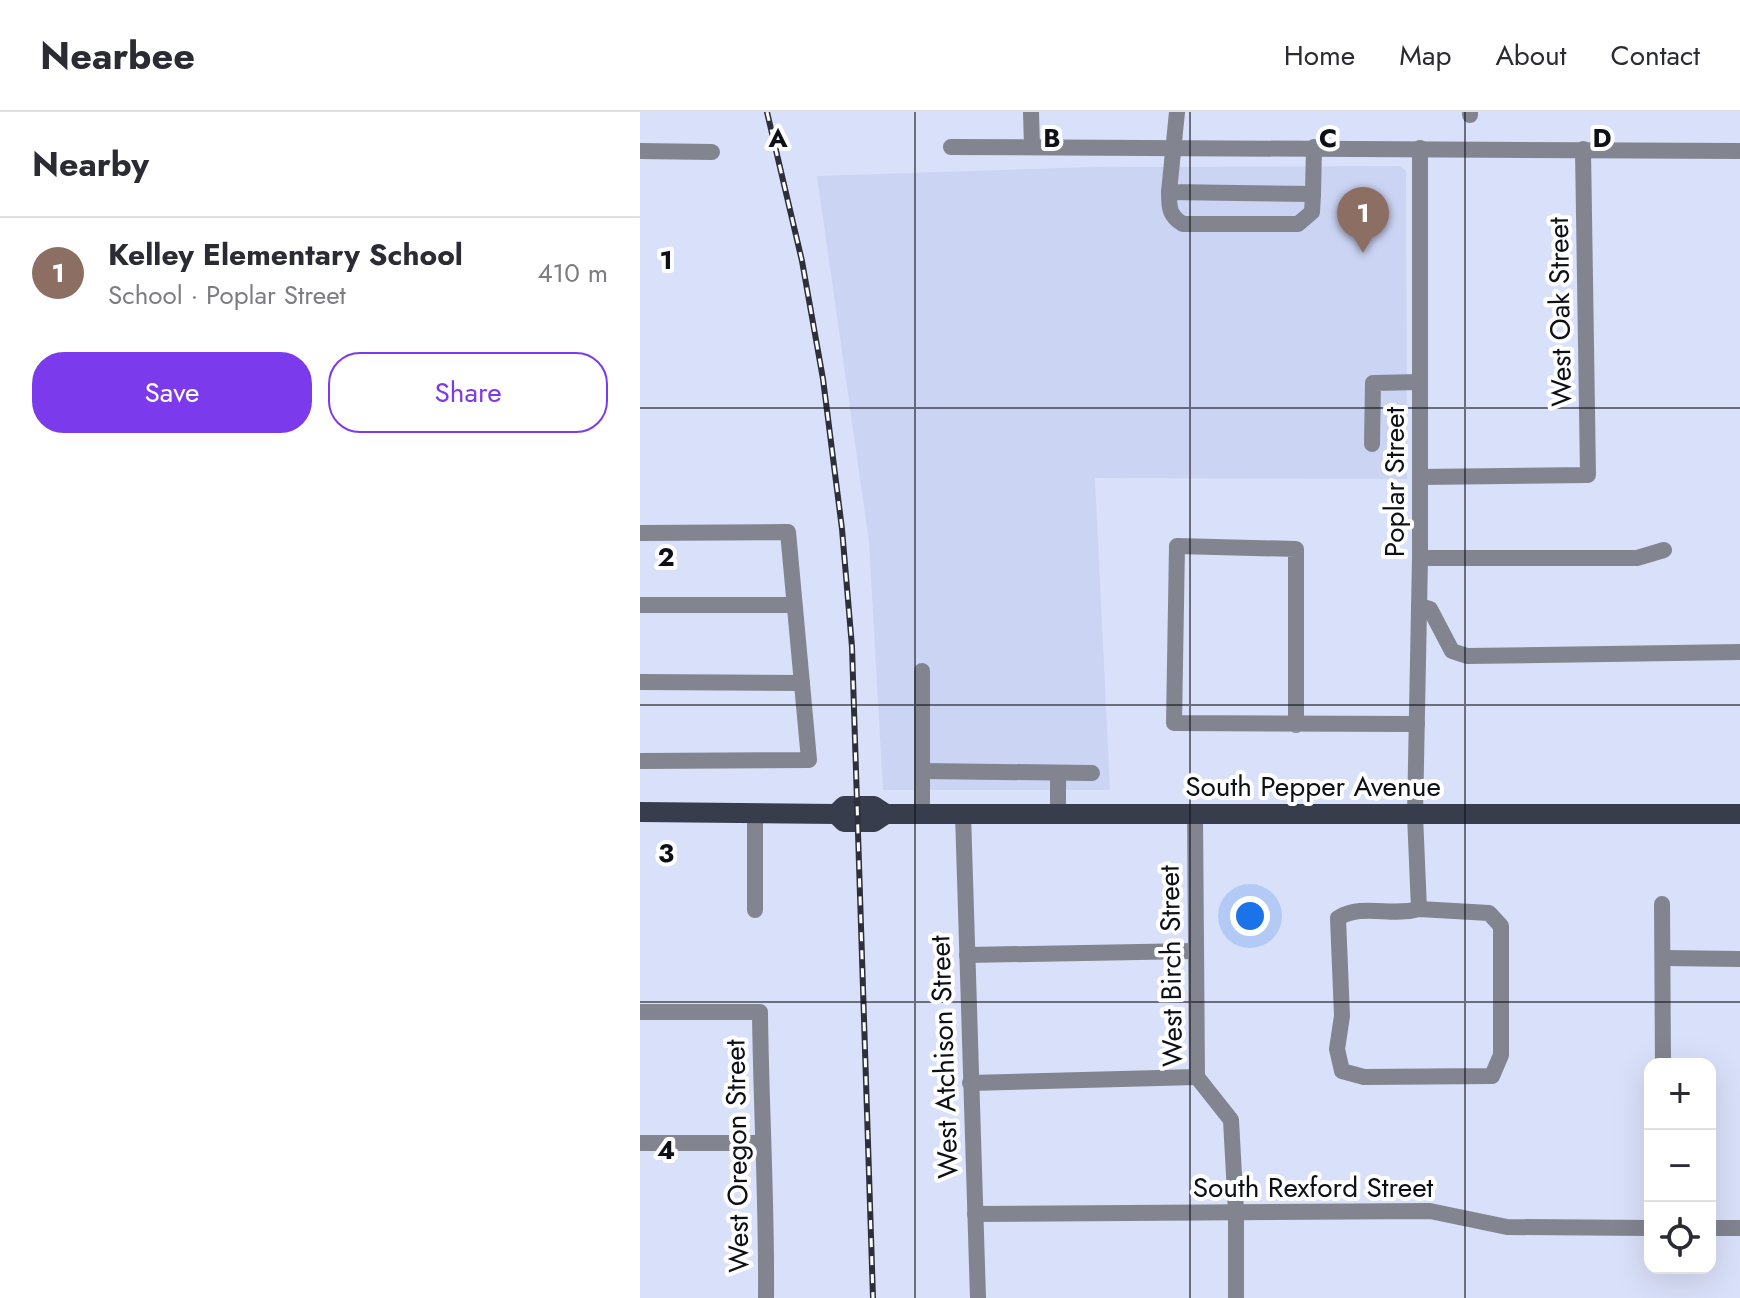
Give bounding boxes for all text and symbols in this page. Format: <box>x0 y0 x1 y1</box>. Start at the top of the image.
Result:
text: Nearbee <box>40 28 195 83</box>
text: Home <box>1284 35 1355 76</box>
text: Map <box>1399 35 1451 76</box>
text: About <box>1495 35 1567 76</box>
text: Contact <box>1611 35 1700 76</box>
text: A <box>767 119 788 157</box>
text: B <box>1043 119 1061 157</box>
text: C <box>1319 119 1337 157</box>
text: D <box>1592 119 1612 157</box>
text: Nearby <box>32 140 149 189</box>
pin: 1 <box>1337 187 1389 253</box>
street label: West Oak Street <box>1538 217 1582 407</box>
text: Kelley Elementary School <box>108 233 463 276</box>
text: 1 <box>659 241 673 279</box>
text: 1 <box>51 254 65 292</box>
text: 410 m <box>537 254 608 292</box>
text: School · Poplar Street <box>108 276 346 314</box>
button: Save <box>32 352 312 433</box>
button: Share <box>328 352 608 433</box>
street label: Poplar Street <box>1374 406 1415 557</box>
text: 2 <box>657 538 675 576</box>
street label: South Pepper Avenue <box>1185 766 1441 807</box>
text: 3 <box>658 834 674 872</box>
street label: West Birch Street <box>1149 865 1193 1067</box>
your location <box>1230 896 1270 936</box>
street label: West Atchison Street <box>919 934 969 1179</box>
street label: West Oregon Street <box>714 1039 760 1273</box>
map controls <box>1644 1058 1716 1274</box>
button: + <box>1644 1058 1716 1130</box>
button: − <box>1644 1130 1716 1202</box>
text: 4 <box>657 1131 675 1169</box>
street label: South Rexford Street <box>1193 1167 1434 1208</box>
button: locate <box>1644 1202 1716 1274</box>

